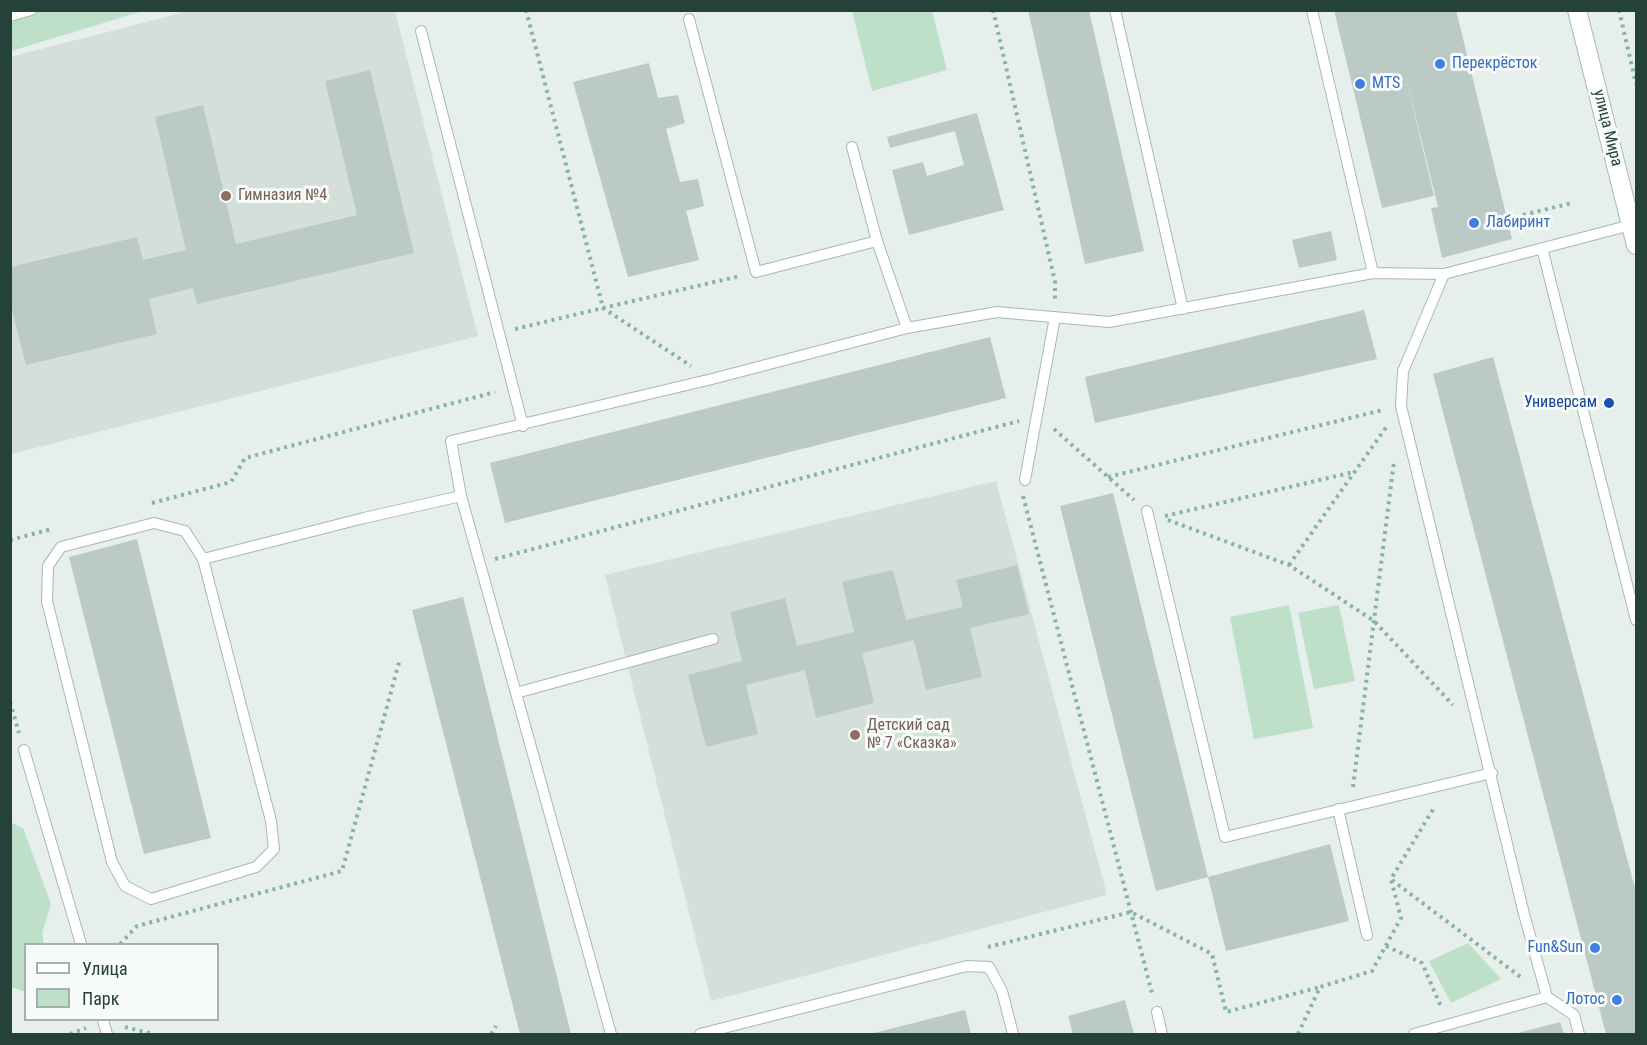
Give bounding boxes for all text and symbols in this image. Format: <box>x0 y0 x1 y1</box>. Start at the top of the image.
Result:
place label: Перекрёсток <box>1452 54 1537 74</box>
marker: Перекрёсток <box>1433 57 1447 71</box>
place label: MTS <box>1372 74 1400 94</box>
marker: MTS <box>1353 77 1367 91</box>
street label: улица Мира <box>1588 88 1626 168</box>
place label: Гимназия №4 <box>238 186 327 206</box>
marker: Гимназия №4 <box>219 189 233 203</box>
place label: Лабиринт <box>1486 213 1550 233</box>
marker: Лабиринт <box>1467 216 1481 230</box>
place label: Универсам <box>1524 393 1597 413</box>
marker: Универсам <box>1602 396 1616 410</box>
place label: Детский сад № 7 «Сказка» <box>867 716 957 754</box>
marker: Детский сад № 7 «Сказка» <box>848 728 862 742</box>
place label: Fun&Sun <box>1528 938 1583 958</box>
marker: Fun&Sun <box>1588 941 1602 955</box>
legend <box>24 943 219 1021</box>
text: Улица <box>82 958 128 979</box>
text: Парк <box>82 988 119 1009</box>
place label: Лотос <box>1565 990 1605 1010</box>
marker: Лотос <box>1610 993 1624 1007</box>

